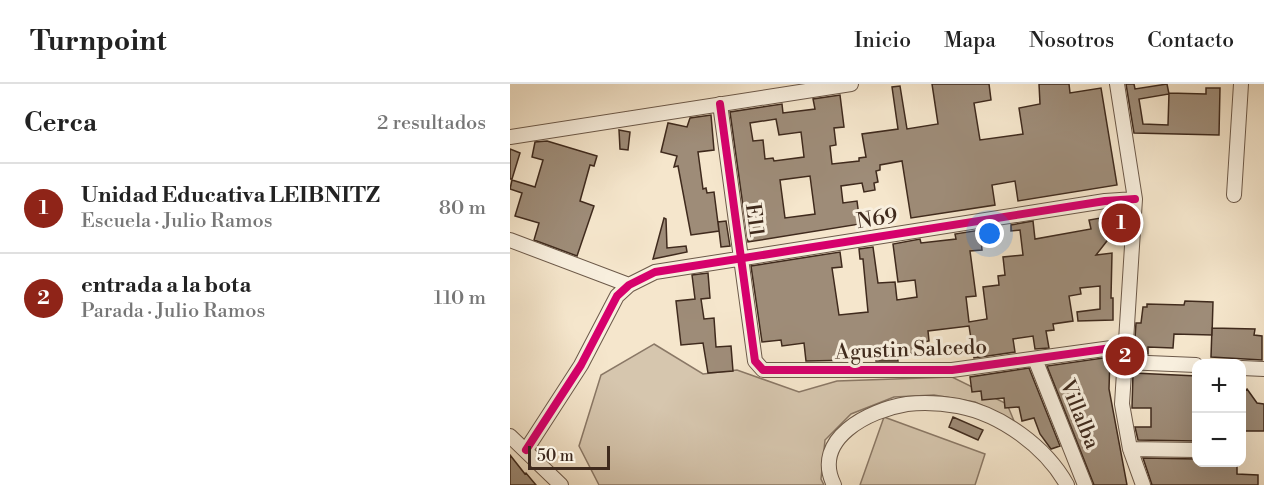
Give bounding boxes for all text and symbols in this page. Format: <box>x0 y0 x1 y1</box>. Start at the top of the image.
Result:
text: Turnpoint <box>30 24 166 59</box>
text: Inicio <box>854 28 911 54</box>
text: Mapa <box>944 28 996 54</box>
text: Nosotros <box>1029 28 1114 54</box>
text: Contacto <box>1147 28 1234 54</box>
text: Cerca <box>24 107 97 139</box>
text: 2 resultados <box>377 111 486 136</box>
text: Unidad Educativa LEIBNITZ <box>81 182 380 209</box>
text: 1 <box>39 196 48 221</box>
text: 80 m <box>439 196 486 221</box>
pin: 1 <box>1102 200 1140 246</box>
street label: E11 <box>739 202 769 238</box>
street label: N69 <box>855 203 899 235</box>
text: Escuela · Julio Ramos <box>81 209 273 234</box>
your location <box>975 219 1004 248</box>
text: entrada a la bota <box>81 272 251 299</box>
text: 2 <box>37 286 50 311</box>
text: 110 m <box>434 286 486 311</box>
text: Parada · Julio Ramos <box>81 299 265 324</box>
street label: Agustin Salcedo <box>834 334 988 366</box>
pin: 2 <box>1106 334 1144 378</box>
map controls <box>1192 359 1246 467</box>
button: + <box>1192 359 1246 413</box>
street label: Villalba <box>1053 375 1105 453</box>
button: − <box>1192 413 1246 467</box>
scale bar <box>528 443 610 470</box>
text: 50 m <box>537 446 574 466</box>

